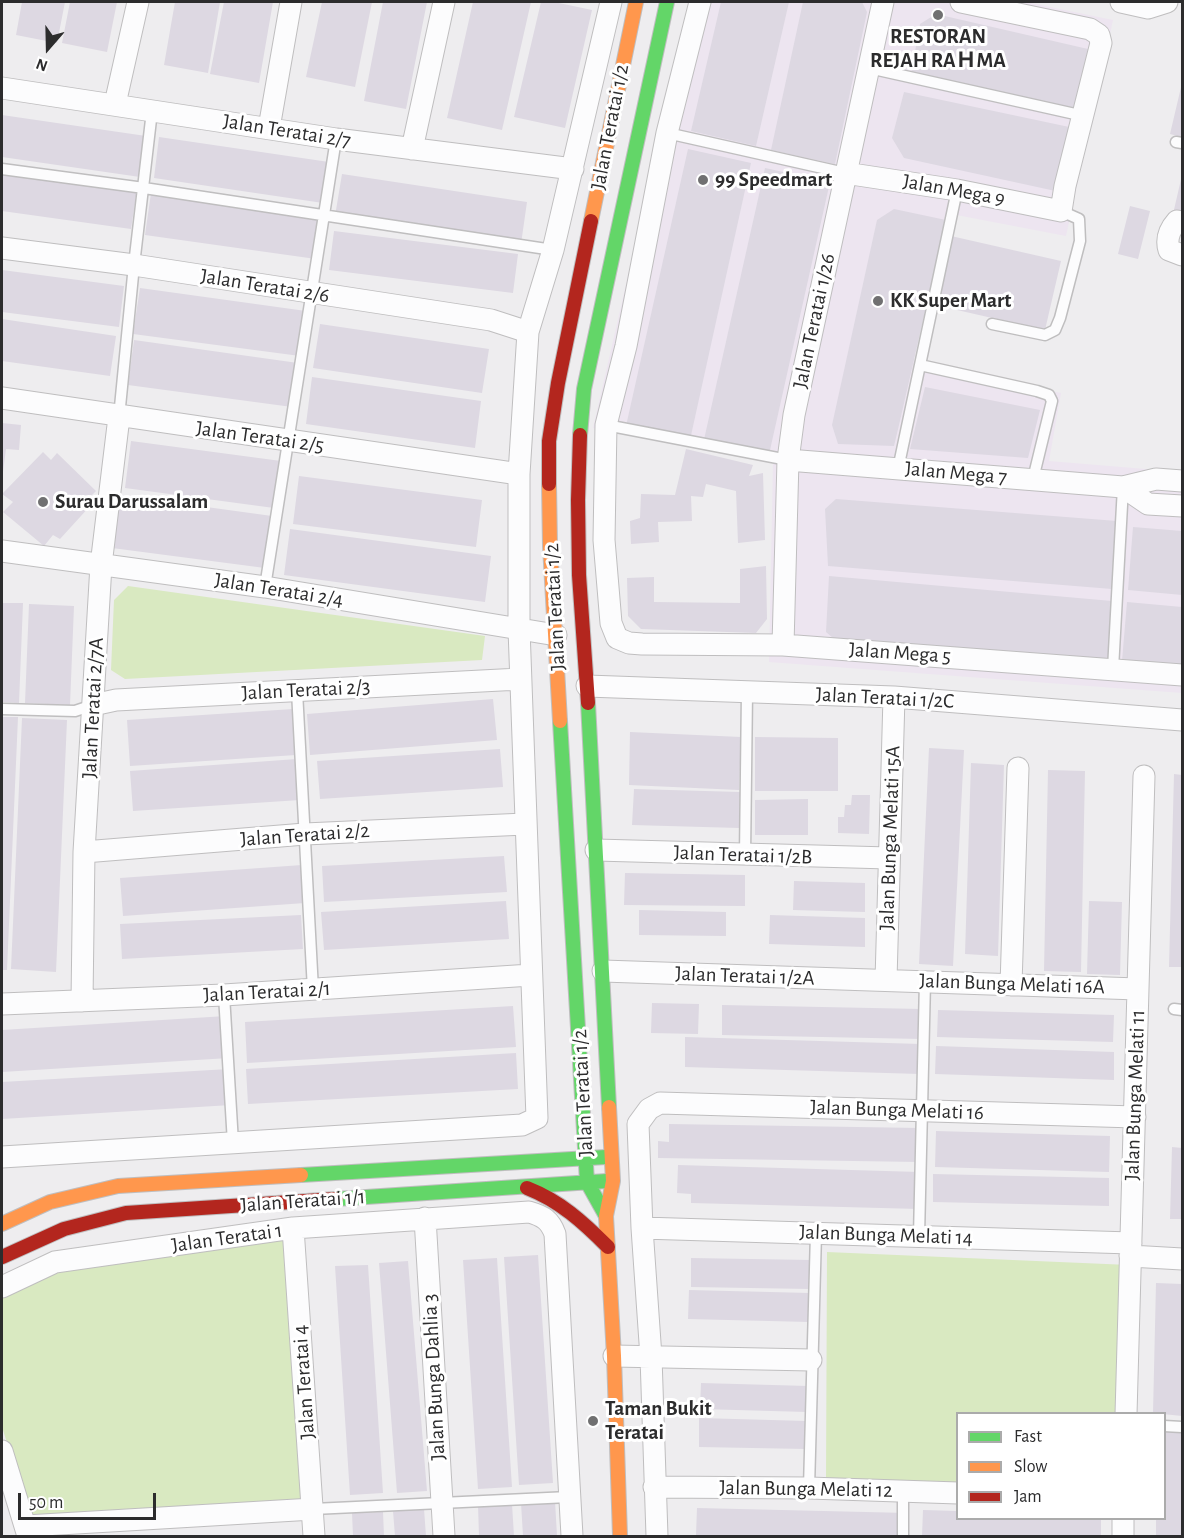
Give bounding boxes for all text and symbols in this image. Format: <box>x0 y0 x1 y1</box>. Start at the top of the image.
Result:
marker: RESTORAN REJAH RAＨMA <box>931 8 945 22</box>
north arrow <box>18 18 78 78</box>
place label: RESTORAN REJAH RAＨMA <box>870 24 1006 74</box>
text: N <box>34 55 50 74</box>
street label: Jalan Teratai 1/2 <box>585 62 635 192</box>
street label: Jalan Teratai 2/7 <box>221 108 353 154</box>
place label: 99 Speedmart <box>715 167 832 193</box>
street label: Jalan Mega 9 <box>901 169 1007 211</box>
marker: 99 Speedmart <box>696 173 710 187</box>
street label: Jalan Teratai 1/26 <box>787 251 841 391</box>
street label: Jalan Teratai 2/6 <box>199 263 331 309</box>
place label: KK Super Mart <box>890 288 1011 314</box>
marker: KK Super Mart <box>871 294 885 308</box>
street label: Jalan Teratai 2/5 <box>194 416 326 458</box>
street label: Jalan Mega 7 <box>904 456 1008 490</box>
place label: Surau Darussalam <box>55 489 208 515</box>
marker: Surau Darussalam <box>36 495 50 509</box>
street label: Jalan Teratai 1/2 <box>539 543 571 671</box>
street label: Jalan Teratai 2/4 <box>213 567 345 613</box>
street label: Jalan Teratai 2/7A <box>77 637 109 779</box>
street label: Jalan Mega 5 <box>848 637 952 669</box>
street label: Jalan Teratai 2/3 <box>241 674 371 706</box>
street label: Jalan Teratai 1/2C <box>815 682 955 714</box>
street label: Jalan Bunga Melati 15A <box>874 745 906 931</box>
street label: Jalan Teratai 2/2 <box>239 818 371 852</box>
street label: Jalan Teratai 1/2B <box>673 840 813 870</box>
street label: Jalan Teratai 1/2A <box>675 961 815 991</box>
street label: Jalan Bunga Melati 16A <box>919 968 1105 1000</box>
street label: Jalan Teratai 2/1 <box>203 976 331 1008</box>
street label: Jalan Bunga Melati 11 <box>1119 1009 1151 1181</box>
street label: Jalan Teratai 1/2 <box>567 1029 599 1157</box>
street label: Jalan Bunga Melati 16 <box>810 1094 984 1126</box>
street label: Jalan Teratai 1/1 <box>240 1184 366 1218</box>
street label: Jalan Teratai 1 <box>170 1218 284 1258</box>
street label: Jalan Bunga Melati 14 <box>799 1219 973 1251</box>
street label: Jalan Bunga Dahlia 3 <box>417 1293 451 1461</box>
street label: Jalan Teratai 4 <box>287 1324 321 1440</box>
place label: Taman Bukit Teratai <box>605 1396 712 1446</box>
legend <box>956 1412 1166 1520</box>
marker: Taman Bukit Teratai <box>586 1414 600 1428</box>
text: Fast <box>1014 1428 1042 1446</box>
text: Slow <box>1014 1458 1047 1476</box>
street label: Jalan Bunga Melati 12 <box>719 1475 893 1503</box>
scale bar <box>21 1481 159 1519</box>
text: Jam <box>1014 1488 1042 1506</box>
text: 50 m <box>29 1494 63 1512</box>

